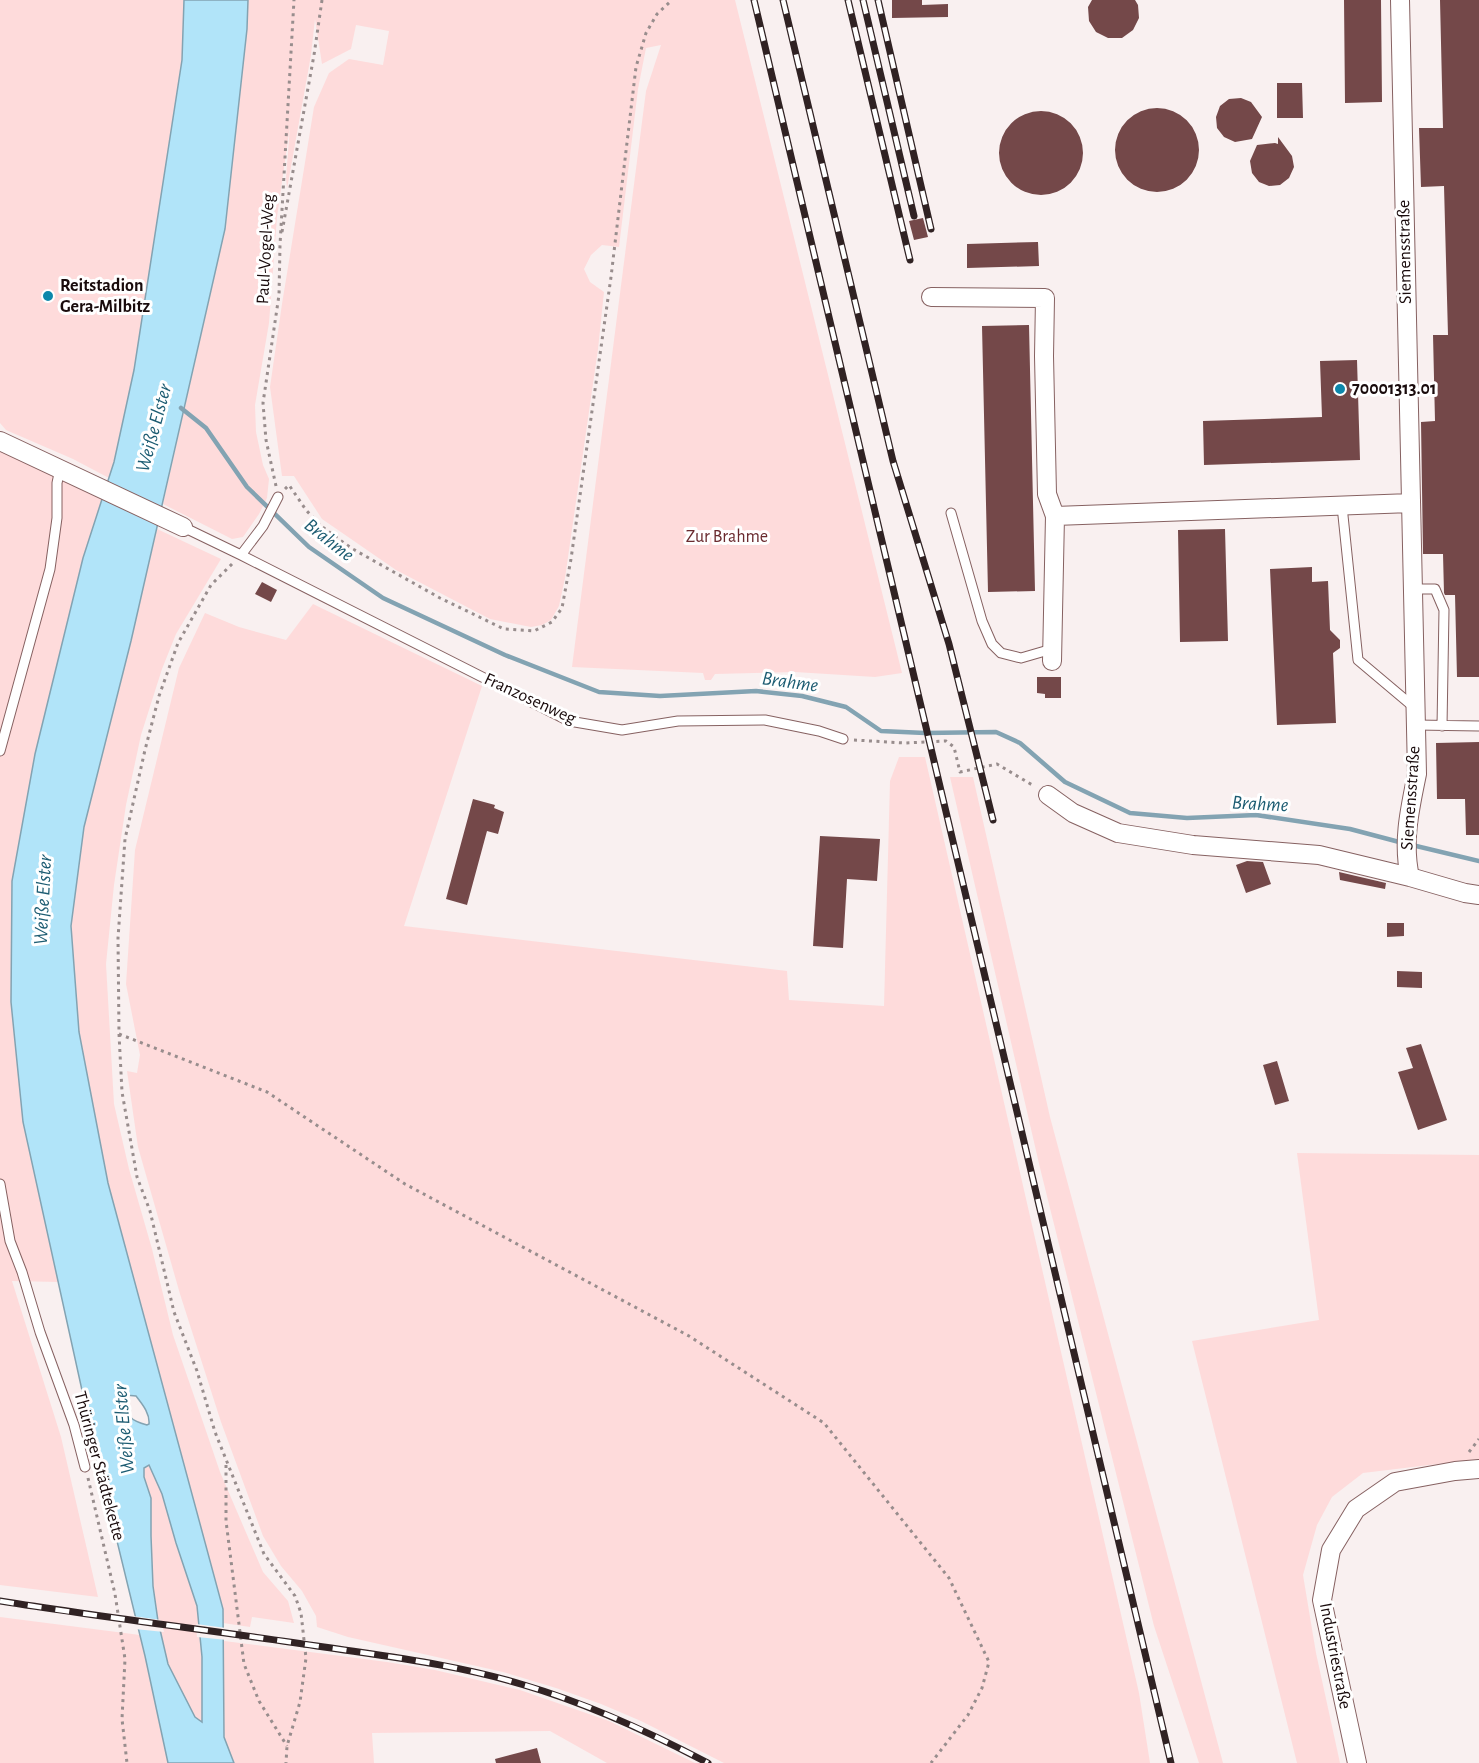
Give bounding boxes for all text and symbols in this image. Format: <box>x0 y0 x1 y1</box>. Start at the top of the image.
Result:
street label: Paul-Vogel-Weg <box>254 193 278 305</box>
street label: Siemensstraße <box>1395 200 1415 304</box>
place label: Reitstadion Gera-Milbitz <box>60 277 151 316</box>
marker: Reitstadion Gera-Milbitz <box>41 289 55 303</box>
place label: 70001313.01 <box>1352 380 1436 398</box>
water label: Weiße Elster <box>133 381 175 474</box>
marker: 70001313.01 <box>1333 382 1347 396</box>
water label: Brahme <box>301 515 358 566</box>
park label: Zur Brahme <box>686 528 768 546</box>
water label: Brahme <box>761 668 820 696</box>
street label: Franzosenweg <box>481 670 579 728</box>
street label: Siemensstraße <box>1398 745 1424 851</box>
water label: Brahme <box>1231 793 1289 815</box>
water label: Weiße Elster <box>31 854 55 946</box>
water label: Weiße Elster <box>110 1383 138 1475</box>
street label: Thüringer Städtekette <box>70 1389 128 1543</box>
street label: Industriestraße <box>1316 1601 1354 1711</box>

